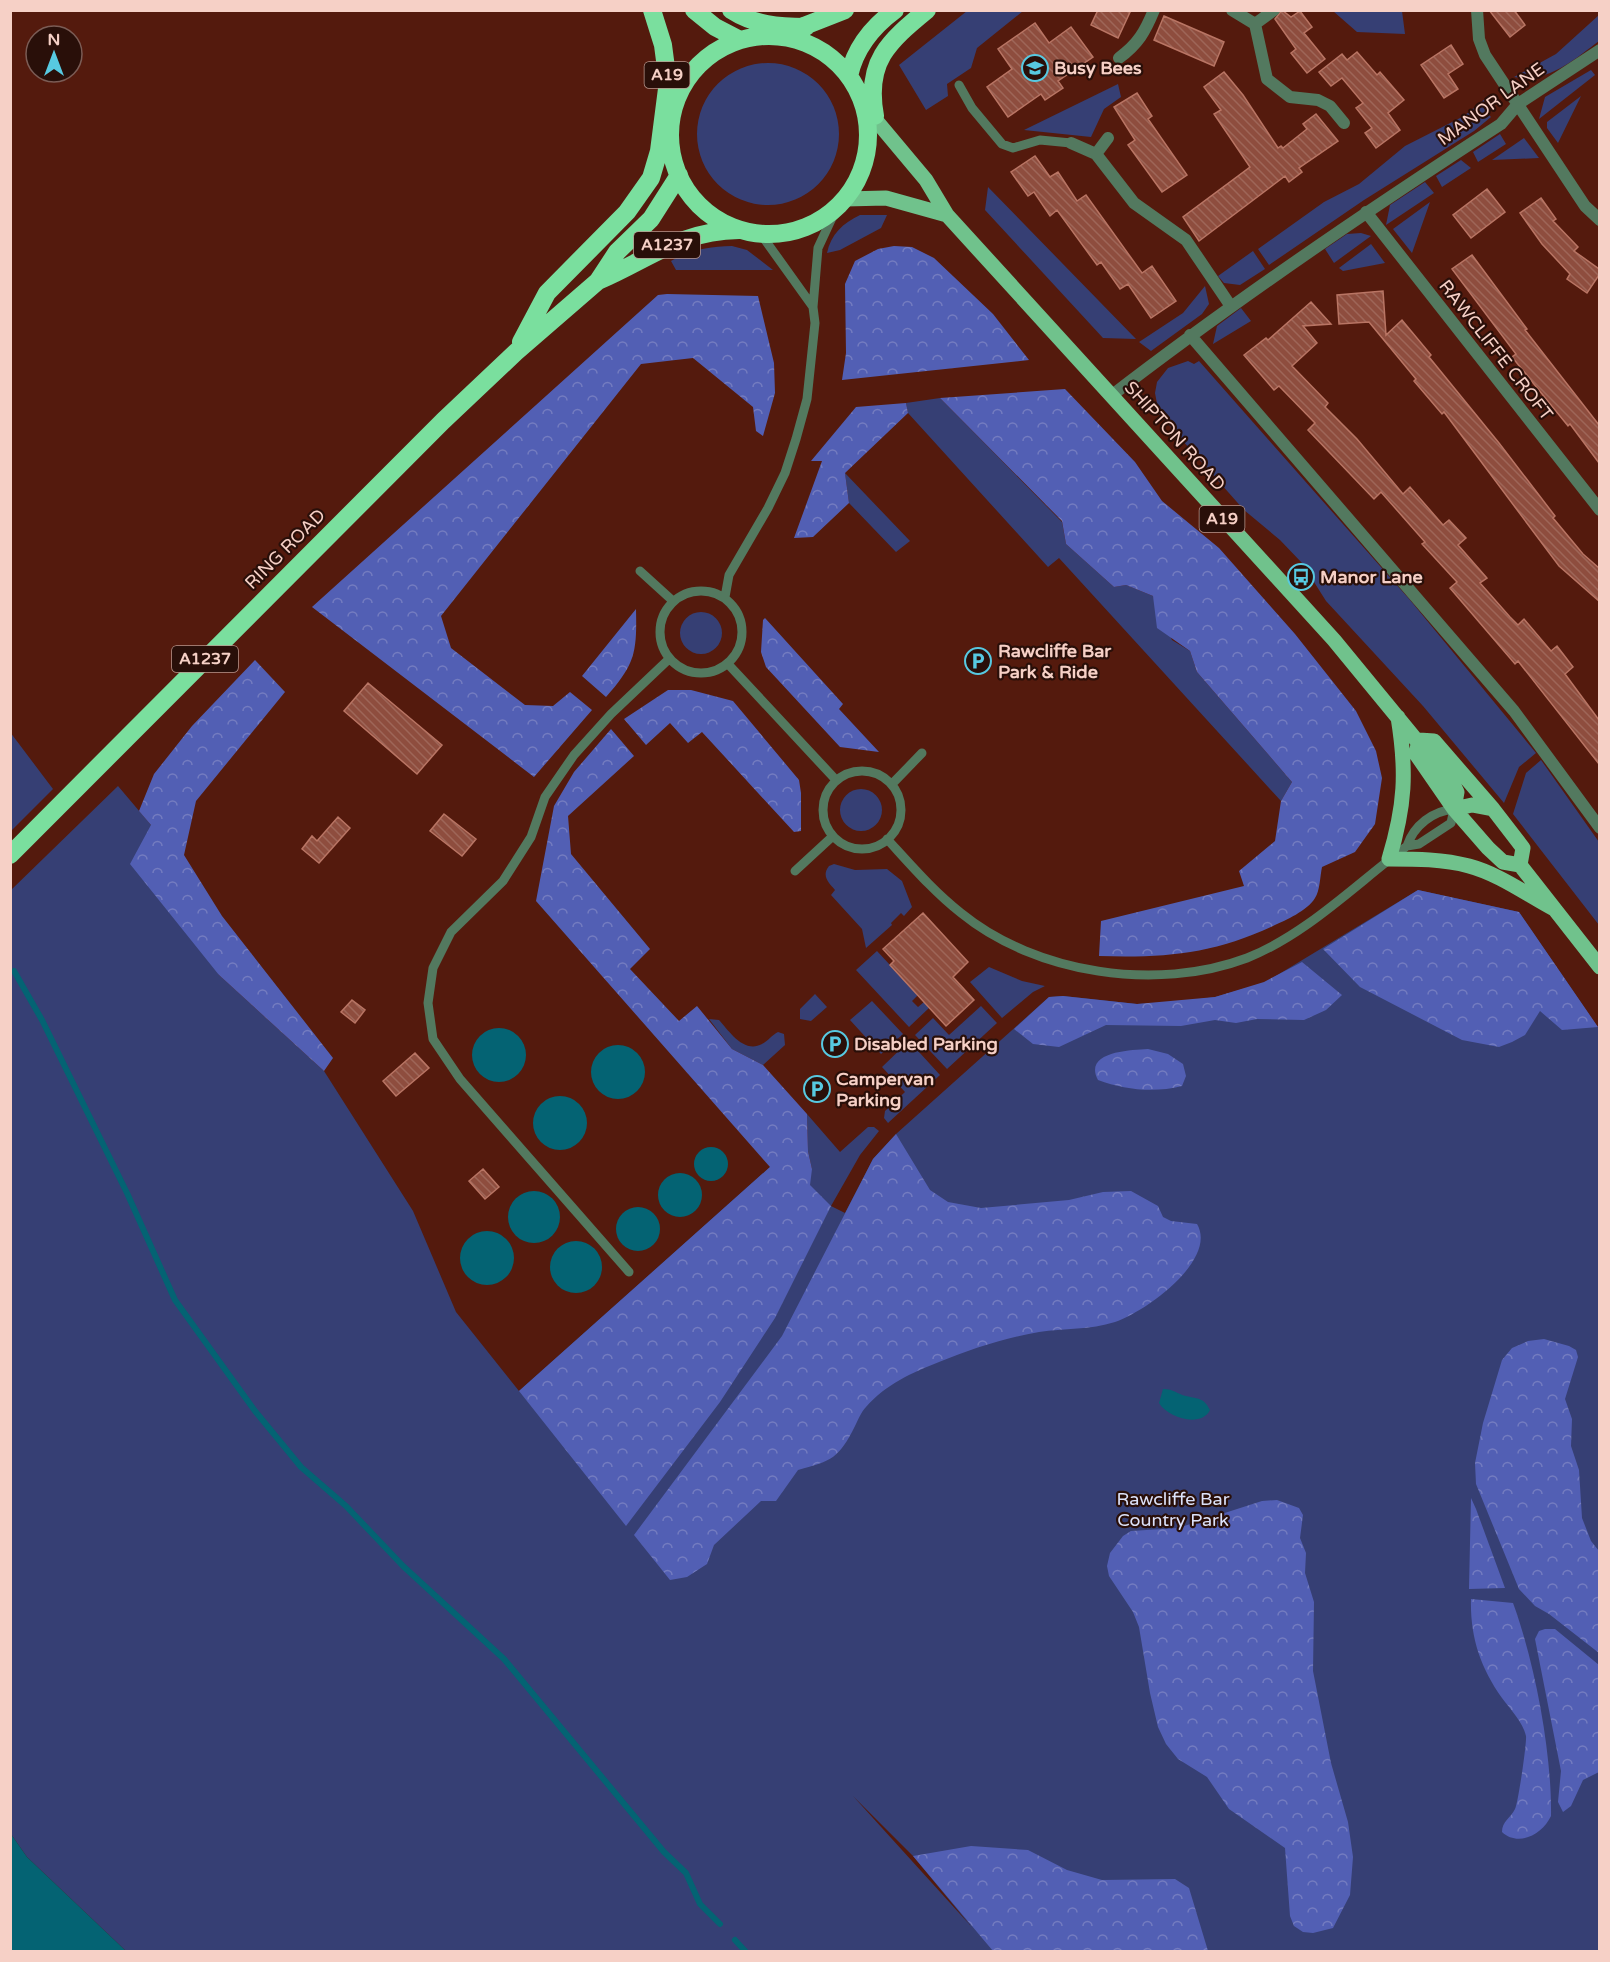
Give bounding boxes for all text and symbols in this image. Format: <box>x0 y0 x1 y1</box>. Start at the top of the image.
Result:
north arrow <box>24 24 84 84</box>
text: N <box>48 30 60 50</box>
school or university icon: Busy Bees <box>1020 53 1050 83</box>
place label: Busy Bees <box>1054 57 1142 79</box>
street label: MANOR LANE <box>1433 58 1549 150</box>
road number: A19 <box>644 62 690 88</box>
road number: A1237 <box>634 232 700 258</box>
street label: RAWCLIFFE CROFT <box>1434 275 1558 425</box>
street label: SHIPTON ROAD <box>1120 377 1230 495</box>
street label: RING ROAD <box>240 504 330 594</box>
road number: A19 <box>1200 506 1244 532</box>
bus stop icon: Manor Lane <box>1286 562 1316 592</box>
place label: Manor Lane <box>1320 566 1423 588</box>
place label: Rawcliffe Bar Park & Ride <box>998 640 1112 683</box>
road number: A1237 <box>172 646 238 672</box>
parking icon: Rawcliffe Bar Park & Ride <box>963 646 993 676</box>
parking icon: Disabled Parking <box>820 1029 850 1059</box>
place label: Disabled Parking <box>854 1033 998 1055</box>
place label: Campervan Parking <box>836 1068 934 1111</box>
parking icon: Campervan Parking <box>802 1074 832 1104</box>
park label: Rawcliffe Bar Country Park <box>1116 1488 1230 1531</box>

